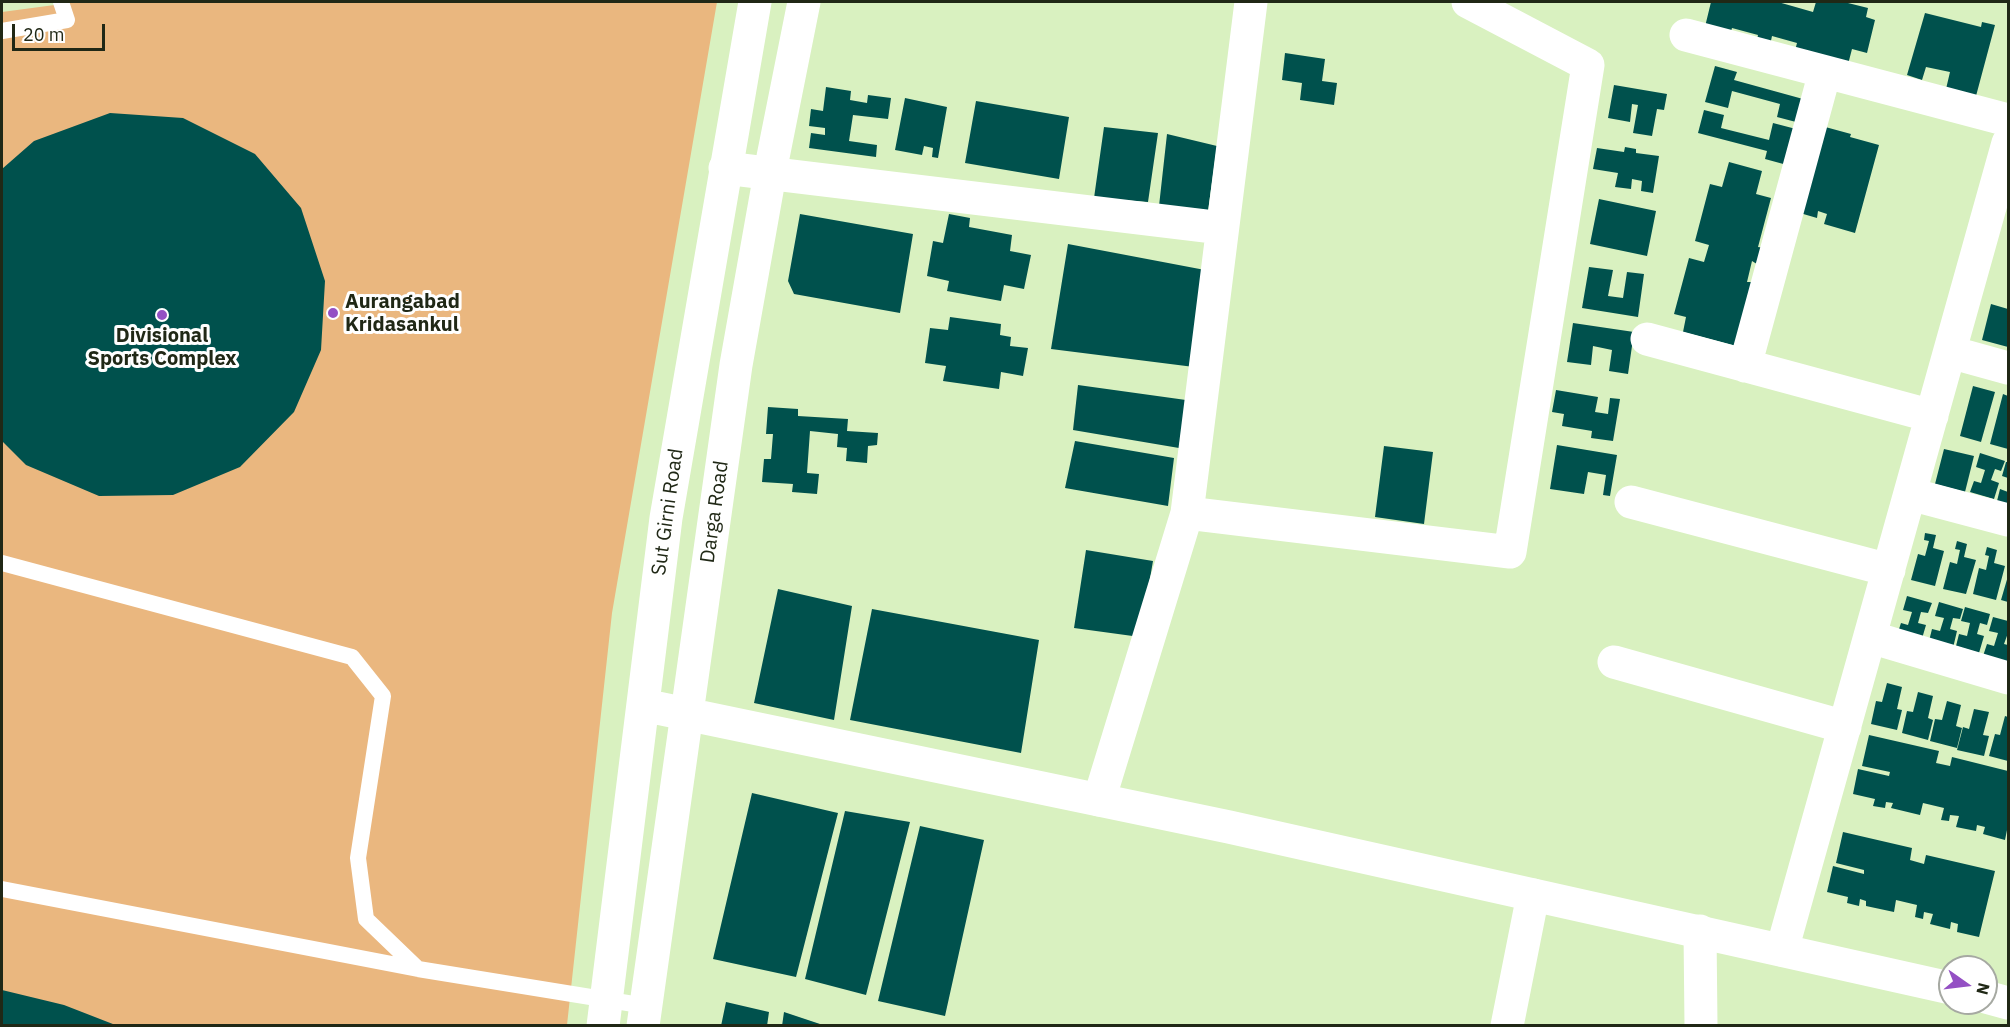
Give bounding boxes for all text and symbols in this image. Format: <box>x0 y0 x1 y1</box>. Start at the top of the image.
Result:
scale bar <box>15 12 108 50</box>
text: 20 m <box>23 23 65 46</box>
place label: Aurangabad Kridasankul <box>345 290 460 337</box>
marker: Aurangabad Kridasankul <box>326 306 340 320</box>
marker: Divisional Sports Complex <box>155 308 169 322</box>
place label: Divisional Sports Complex <box>87 324 237 371</box>
street label: Sut Girni Road <box>647 447 689 577</box>
street label: Darga Road <box>696 459 734 565</box>
north arrow <box>1938 955 1998 1015</box>
text: N <box>1972 981 1995 997</box>

